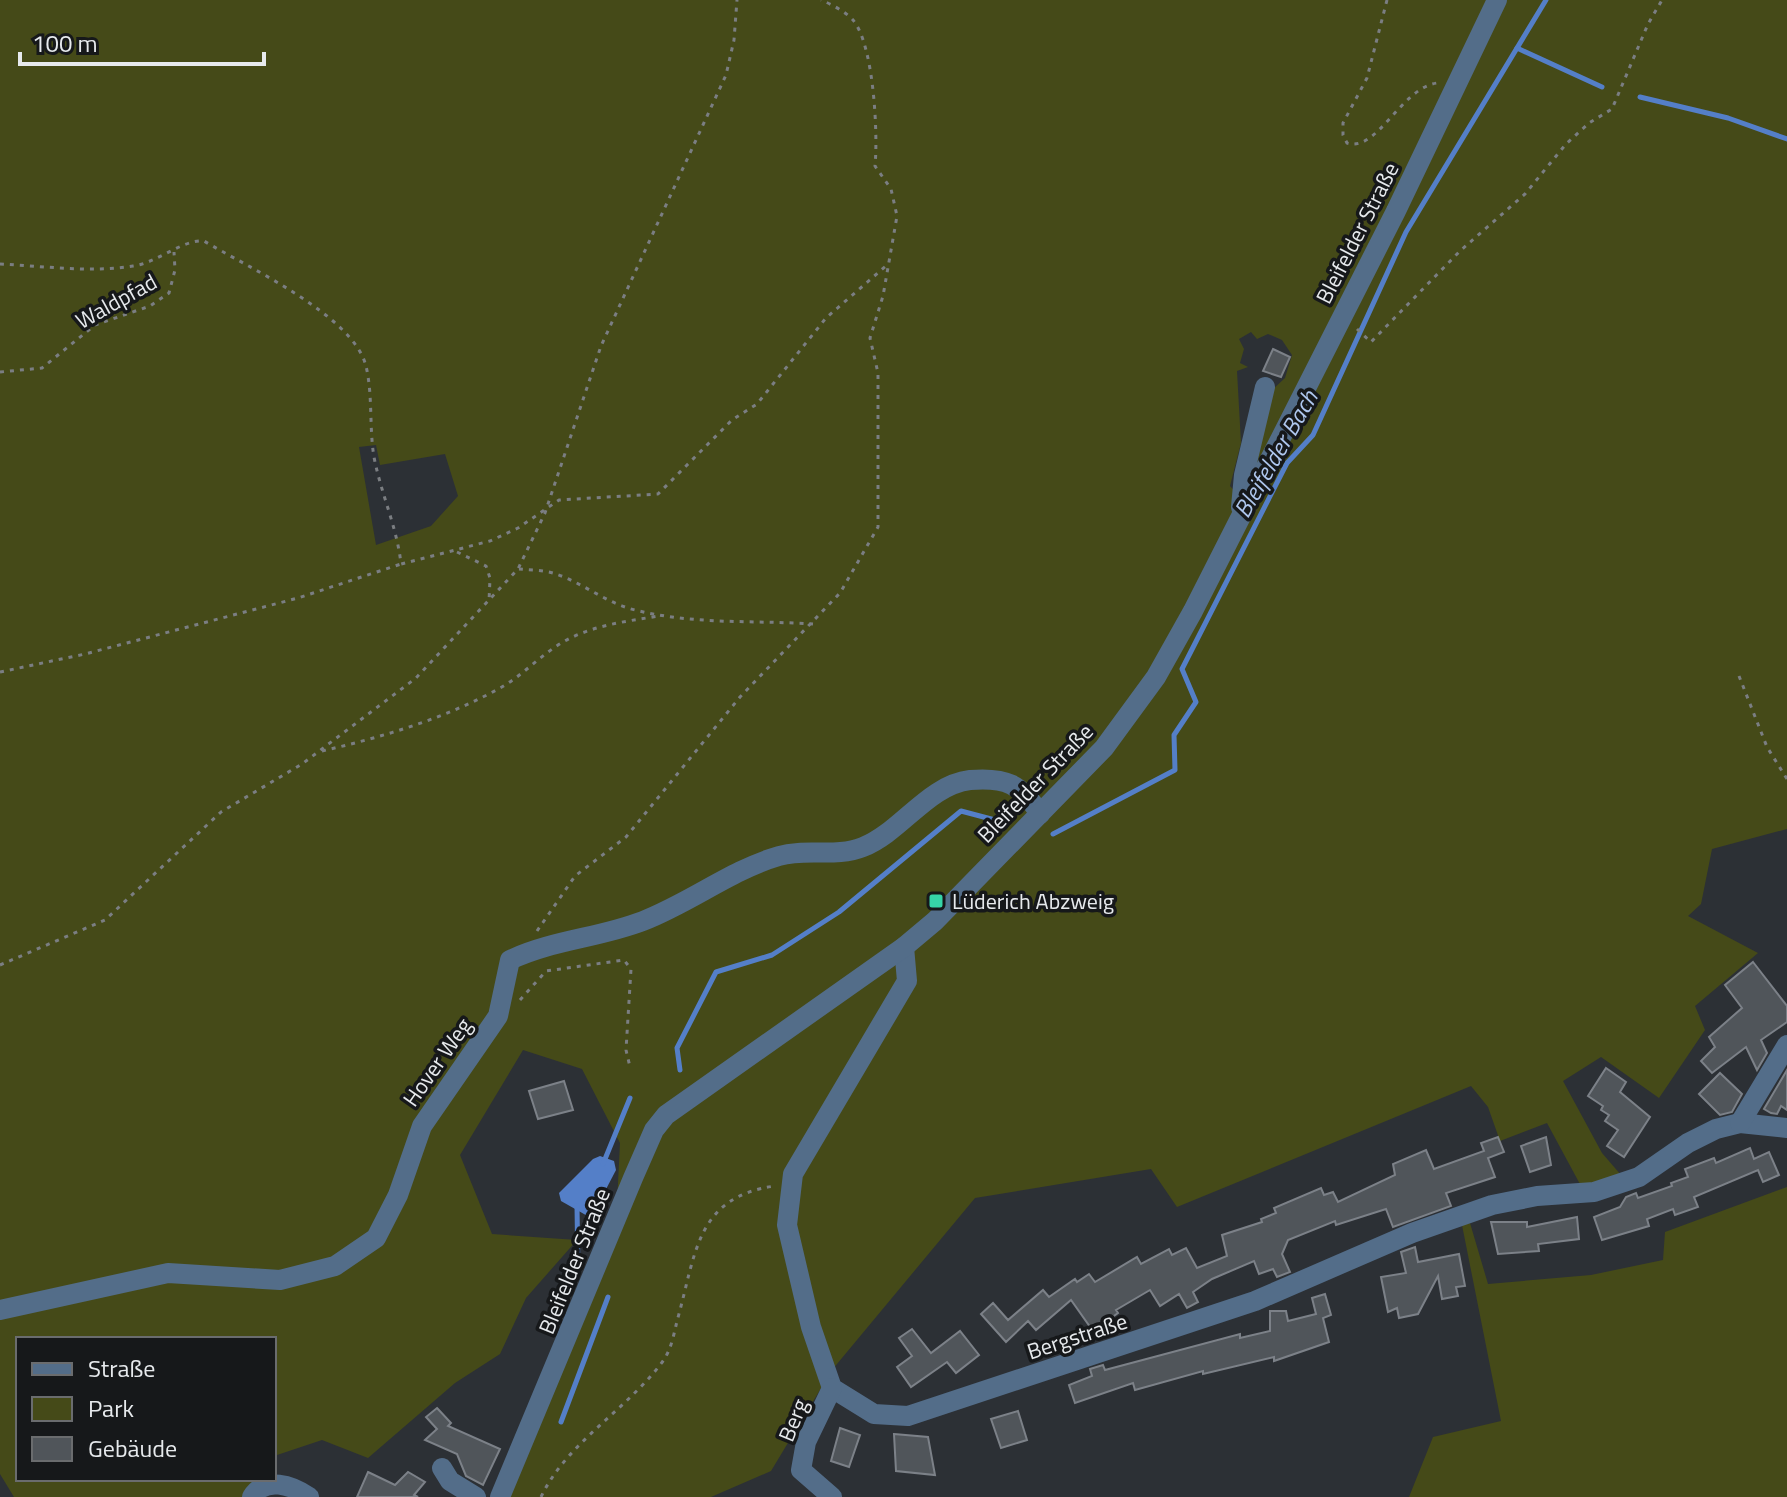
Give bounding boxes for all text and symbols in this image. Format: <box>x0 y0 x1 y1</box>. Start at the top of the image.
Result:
scale bar <box>20 16 264 66</box>
text: 100 m <box>32 25 98 61</box>
street label: Bleifelder Straße <box>1307 156 1407 310</box>
street label: Waldpfad <box>69 265 163 337</box>
water label: Bleifelder Bach <box>1224 382 1327 524</box>
street label: Bleifelder Straße <box>969 715 1101 851</box>
place label: Lüderich Abzweig <box>952 884 1114 918</box>
marker: Lüderich Abzweig <box>927 892 945 910</box>
street label: Hover Weg <box>394 1011 480 1113</box>
street label: Bleifelder Straße <box>529 1183 619 1339</box>
street label: Bergstraße <box>1022 1304 1132 1368</box>
legend <box>16 1337 276 1481</box>
text: Straße <box>88 1350 155 1386</box>
text: Park <box>88 1390 134 1426</box>
street label: Berg <box>769 1393 817 1447</box>
text: Gebäude <box>88 1430 177 1466</box>

